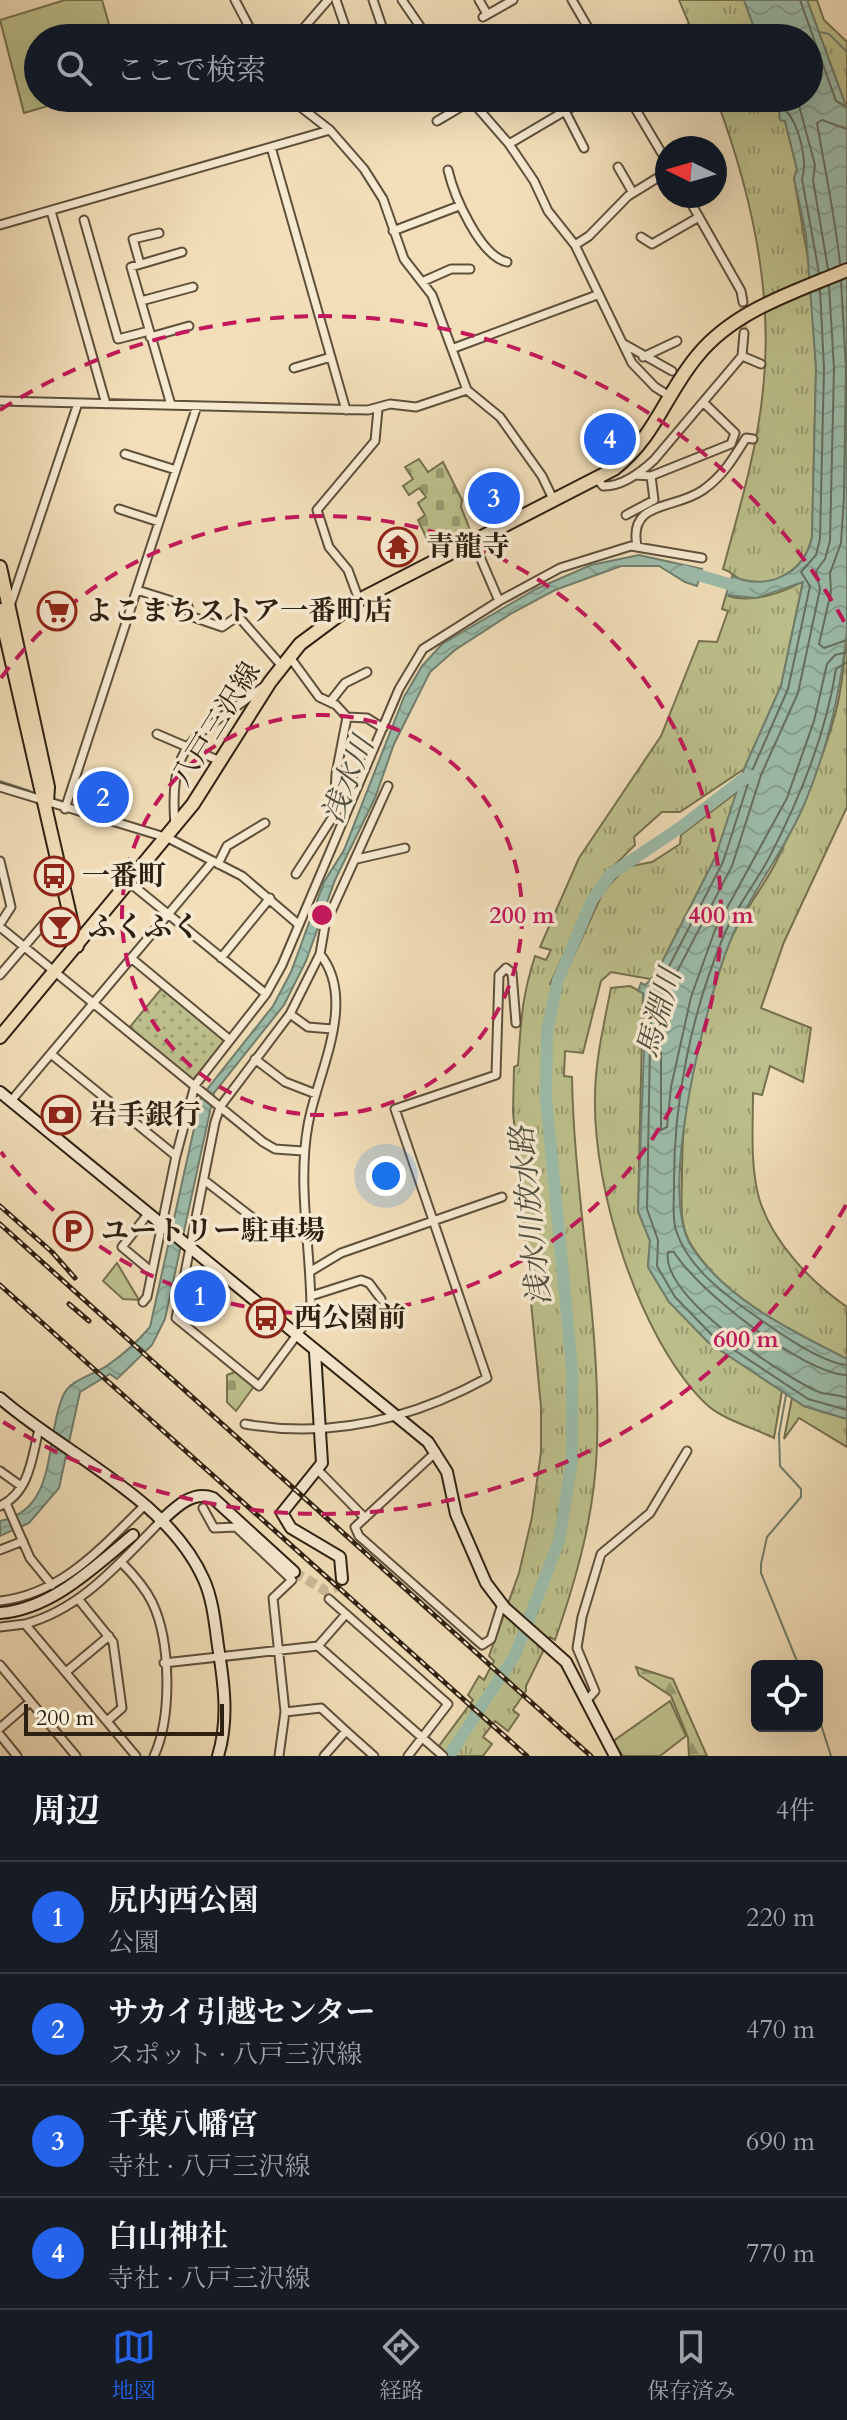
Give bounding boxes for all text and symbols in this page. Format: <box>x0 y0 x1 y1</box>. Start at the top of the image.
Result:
search box <box>24 24 823 112</box>
icon: search <box>52 46 96 90</box>
text: ここで検索 <box>116 50 266 91</box>
north arrow <box>655 136 727 208</box>
pin: 4 <box>584 409 636 469</box>
pin: 3 <box>468 468 520 528</box>
temple icon: 青龍寺 <box>377 526 419 568</box>
place label: 青龍寺 <box>426 528 510 566</box>
supermarket icon: よこまちストア一番町店 <box>36 590 78 632</box>
place label: よこまちストア一番町店 <box>85 592 392 630</box>
street label: 八戸三沢線 <box>163 655 269 793</box>
water label: 浅水川 <box>312 728 385 829</box>
pin: 2 <box>77 767 129 827</box>
bus stop icon: 一番町 <box>33 855 75 897</box>
place label: 一番町 <box>82 857 166 895</box>
text: 200 m <box>489 899 556 932</box>
text: 400 m <box>688 899 755 932</box>
centre of rings <box>308 901 336 929</box>
bar icon: ふくふく <box>39 906 81 948</box>
place label: ふくふく <box>88 908 200 946</box>
water label: 馬淵川 <box>627 961 692 1062</box>
bank icon: 岩手銀行 <box>40 1094 82 1136</box>
place label: 岩手銀行 <box>89 1096 201 1134</box>
water label: 浅水川放水路 <box>501 1122 561 1308</box>
your location <box>366 1156 406 1196</box>
parking icon: ユートリー駐車場 <box>52 1210 94 1252</box>
place label: ユートリー駐車場 <box>101 1212 325 1250</box>
pin: 1 <box>174 1266 226 1326</box>
bus stop icon: 西公園前 <box>245 1297 287 1339</box>
place label: 西公園前 <box>294 1299 406 1337</box>
text: 600 m <box>713 1323 780 1356</box>
map controls <box>751 1660 823 1732</box>
button: locate <box>751 1660 823 1732</box>
scale bar <box>24 1700 224 1736</box>
text: 200 m <box>36 1703 94 1733</box>
text: 周辺 <box>32 1788 100 1834</box>
text: 4件 <box>776 1793 815 1828</box>
text: 尻内西公園 <box>108 1880 258 1921</box>
text: 1 <box>51 1900 65 1935</box>
text: 220 m <box>746 1900 815 1935</box>
text: 公園 <box>108 1925 160 1960</box>
text: サカイ引越センター <box>108 1992 375 2033</box>
text: 2 <box>51 2012 65 2047</box>
text: 470 m <box>746 2012 815 2047</box>
text: スポット · 八戸三沢線 <box>108 2037 363 2072</box>
text: 千葉八幡宮 <box>108 2104 258 2145</box>
text: 3 <box>51 2124 65 2159</box>
text: 690 m <box>746 2124 815 2159</box>
text: 寺社 · 八戸三沢線 <box>108 2149 311 2184</box>
text: 白山神社 <box>108 2216 228 2257</box>
text: 4 <box>51 2236 65 2271</box>
text: 770 m <box>746 2236 815 2271</box>
text: 寺社 · 八戸三沢線 <box>108 2261 311 2296</box>
tab: 地図 <box>112 2325 156 2406</box>
tab: 経路 <box>379 2325 423 2406</box>
tab: 保存済み <box>647 2325 735 2406</box>

